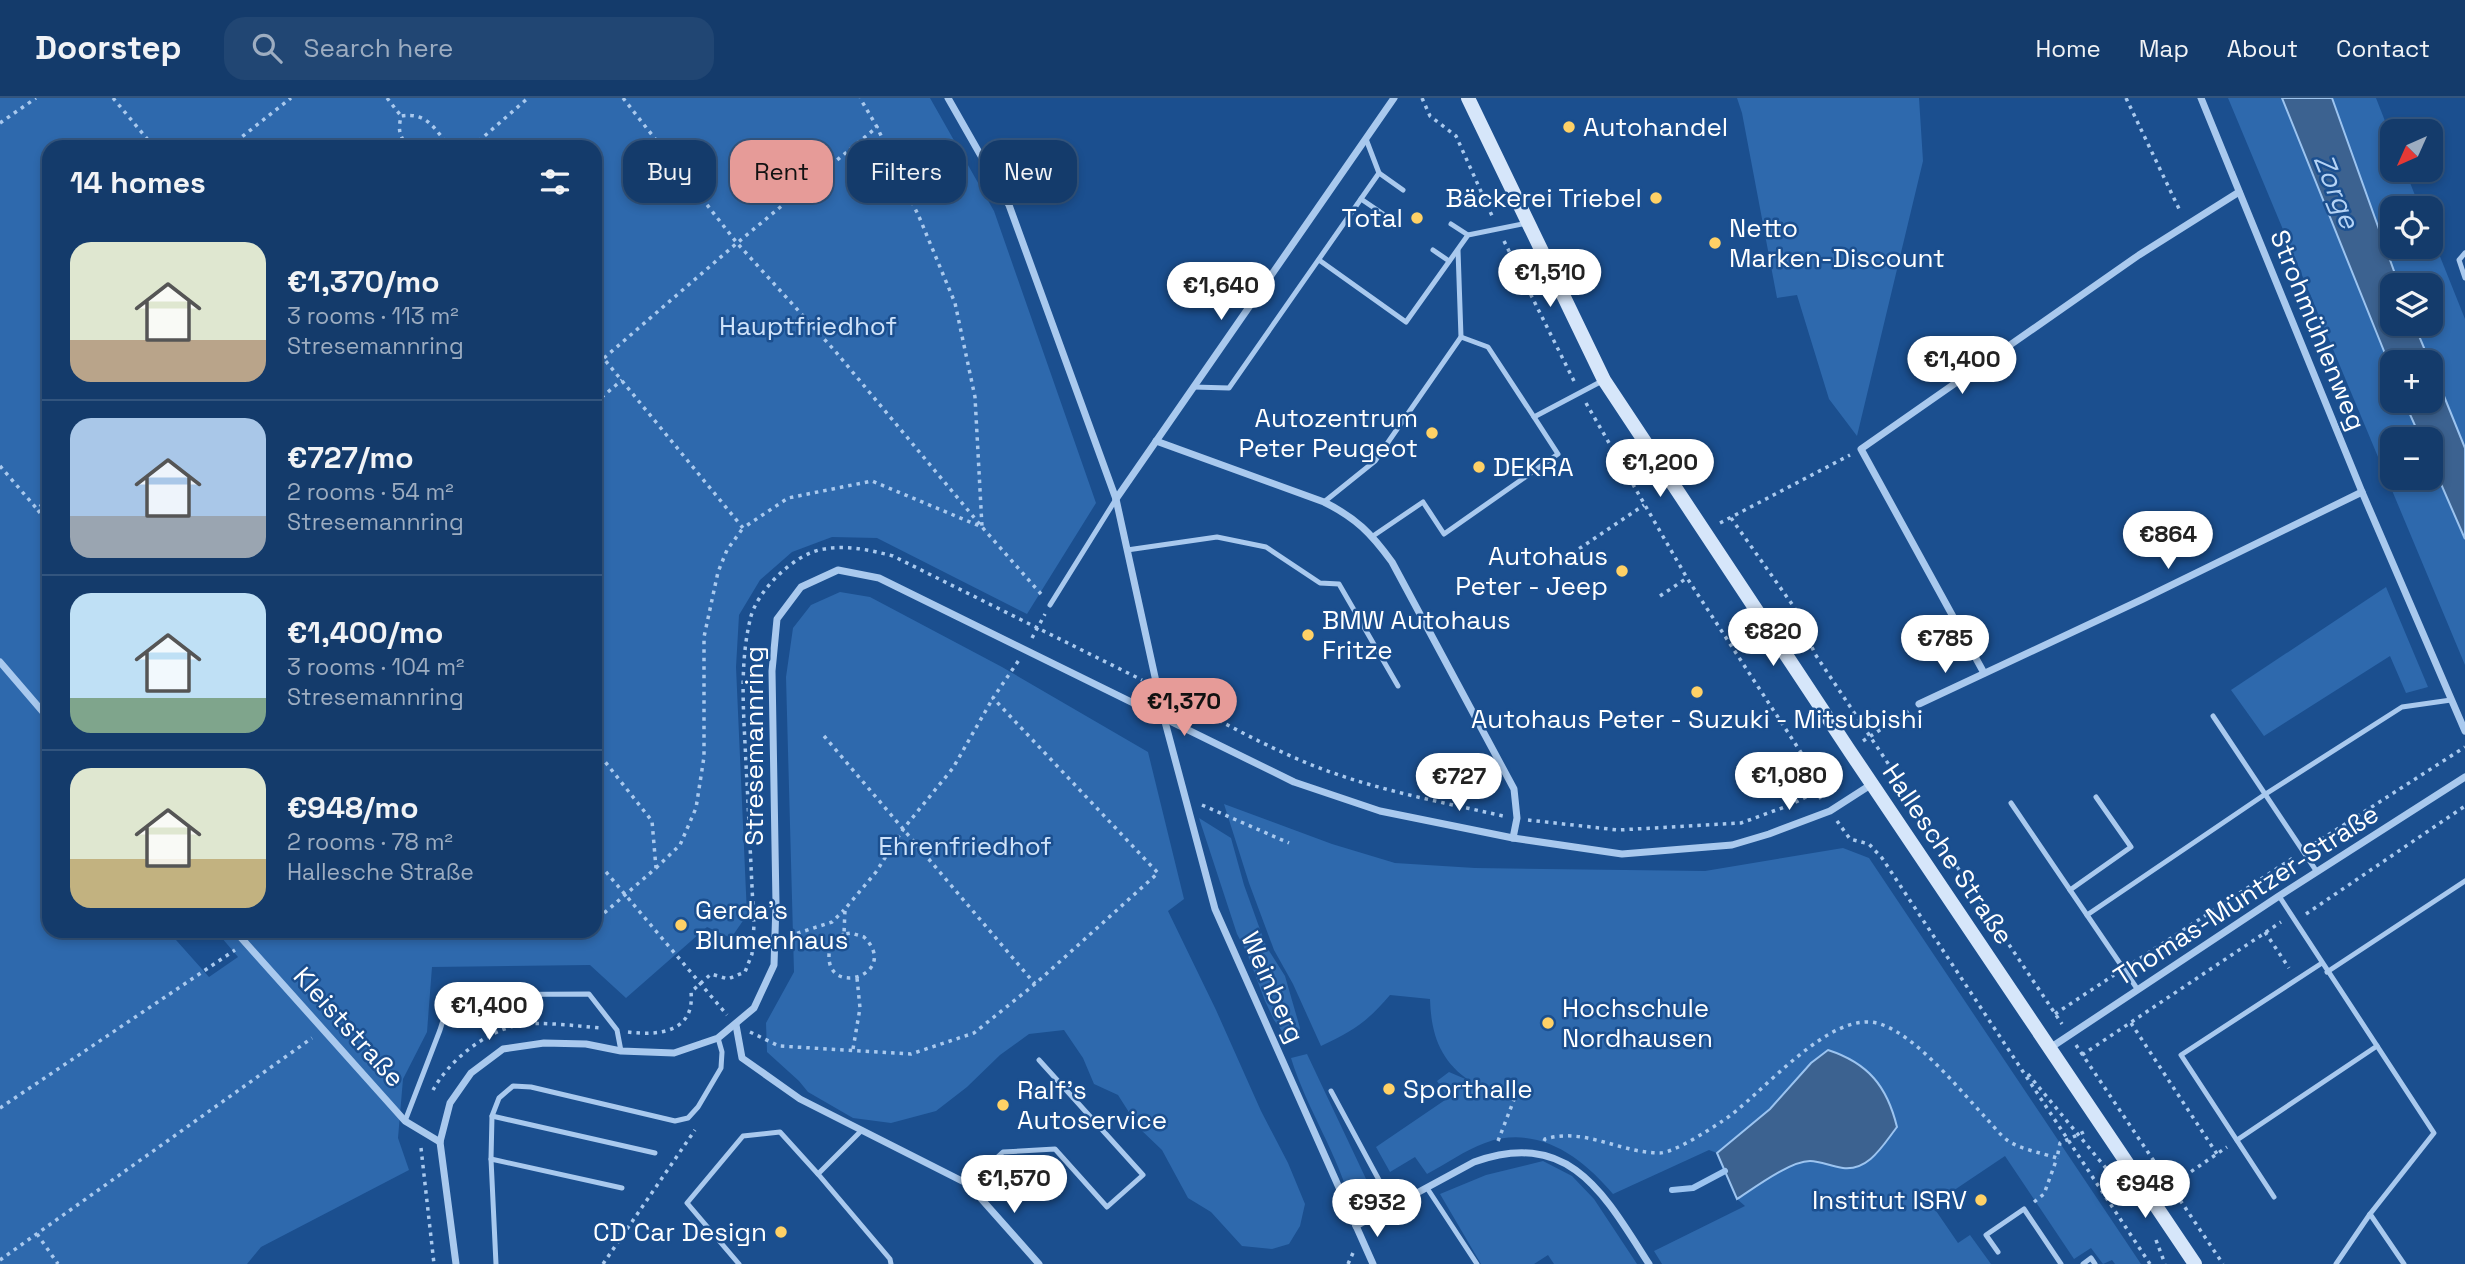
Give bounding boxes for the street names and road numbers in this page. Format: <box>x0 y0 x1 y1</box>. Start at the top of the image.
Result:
street label: Strohmühlenweg <box>2262 225 2374 435</box>
street label: Stresemannring <box>737 646 771 846</box>
street label: Hallesche Straße <box>1875 757 2021 951</box>
street label: Thomas-Müntzer-Straße <box>2107 796 2385 994</box>
street label: Weinberg <box>1233 926 1313 1048</box>
street label: Kleiststraße <box>286 960 412 1094</box>

